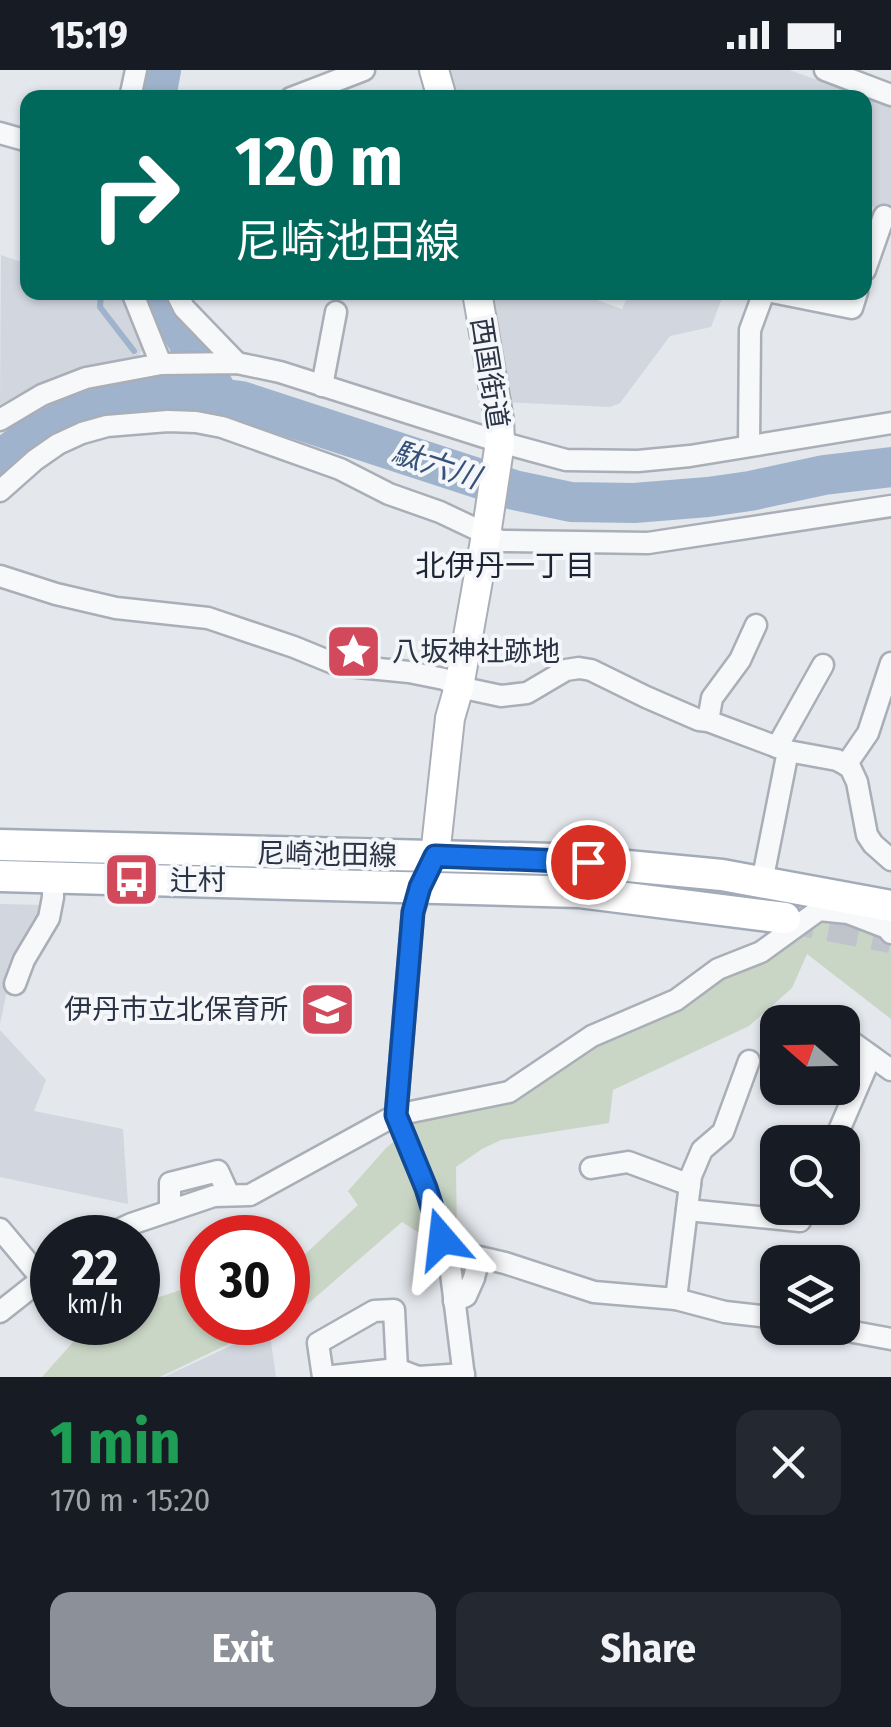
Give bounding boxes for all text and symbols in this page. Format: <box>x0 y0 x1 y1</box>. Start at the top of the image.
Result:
text: 15:19 <box>50 12 128 58</box>
text: 120 m <box>235 120 403 204</box>
icon: right <box>70 130 200 260</box>
text: 尼崎池田線 <box>235 215 460 269</box>
street label: 西国街道 <box>464 315 515 431</box>
water label: 駄六川 <box>388 434 487 497</box>
district label: 北伊丹一丁目 <box>415 548 595 584</box>
place icon: 八坂神社跡地 <box>323 621 383 681</box>
place label: 八坂神社跡地 <box>392 635 560 668</box>
pin <box>546 820 631 905</box>
icon: arrive <box>561 835 616 890</box>
street label: 尼崎池田線 <box>257 837 397 872</box>
bus stop icon: 辻村 <box>101 850 161 910</box>
place label: 辻村 <box>170 864 226 897</box>
school or university icon: 伊丹市立北保育所 <box>297 979 357 1039</box>
place label: 伊丹市立北保育所 <box>64 993 288 1026</box>
north arrow <box>760 1005 860 1105</box>
map controls <box>760 1005 860 1345</box>
button: search <box>760 1125 860 1225</box>
position arrow <box>390 1187 494 1291</box>
speed limit sign: 30 <box>180 1215 310 1345</box>
text: 22 <box>72 1238 118 1298</box>
button: layers <box>760 1245 860 1345</box>
text: km/h <box>67 1290 123 1320</box>
text: 1 min <box>50 1407 181 1479</box>
button: close <box>736 1410 841 1515</box>
text: 170 m · 15:20 <box>50 1481 210 1519</box>
button: Exit <box>50 1592 436 1707</box>
button: Share <box>456 1592 841 1707</box>

